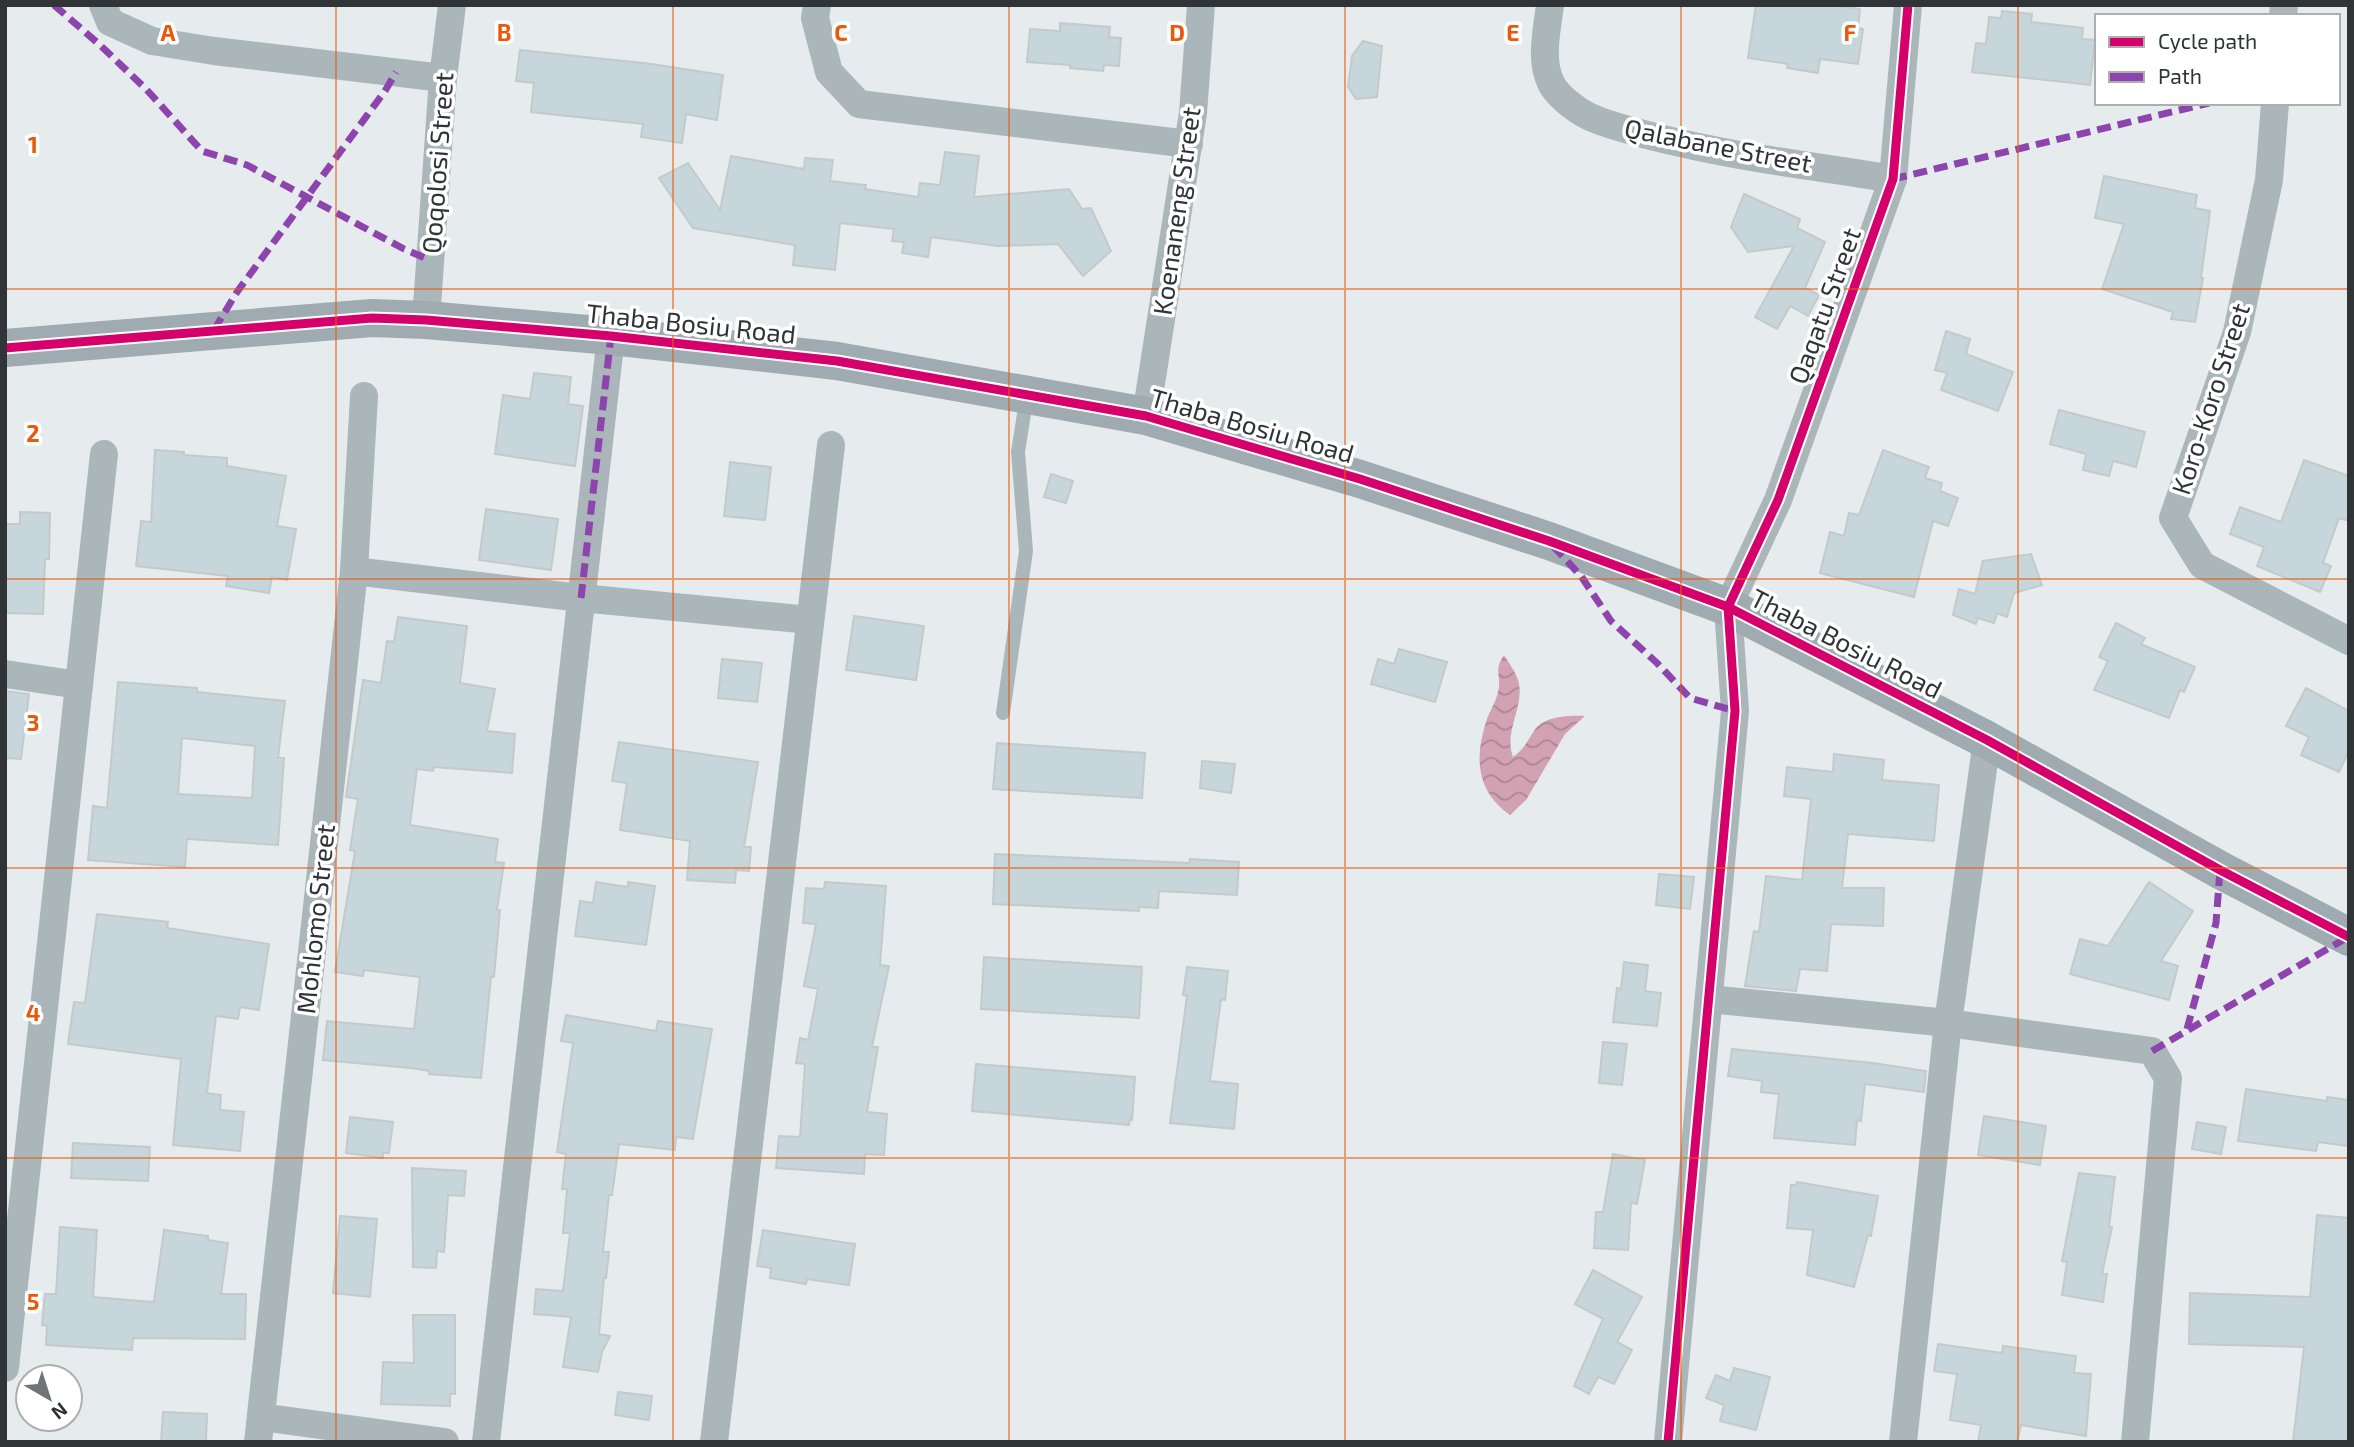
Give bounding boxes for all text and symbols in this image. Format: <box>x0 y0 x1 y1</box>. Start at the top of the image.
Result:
legend <box>2095 14 2340 105</box>
text: A <box>160 18 176 46</box>
text: B <box>497 18 511 46</box>
text: C <box>834 18 848 46</box>
text: D <box>1169 18 1185 46</box>
text: E <box>1506 18 1520 46</box>
text: F <box>1844 18 1857 46</box>
text: Cycle path <box>2158 28 2257 53</box>
text: Path <box>2158 63 2202 88</box>
street label: Qoqolosi Street <box>415 71 458 255</box>
street label: Koenaneng Street <box>1146 105 1205 317</box>
street label: Qalabane Street <box>1622 111 1815 178</box>
text: 1 <box>28 130 38 158</box>
street label: Qaqatu Street <box>1781 223 1866 388</box>
street label: Thaba Bosiu Road <box>585 296 797 349</box>
street label: Koro-Koro Street <box>2164 299 2255 498</box>
street label: Thaba Bosiu Road <box>1147 381 1358 468</box>
text: 2 <box>26 419 40 447</box>
street label: Thaba Bosiu Road <box>1746 581 1947 704</box>
text: 3 <box>26 708 40 736</box>
street label: Mohlomo Street <box>289 822 340 1015</box>
text: 4 <box>26 998 40 1026</box>
text: 5 <box>27 1287 39 1315</box>
north arrow <box>14 1363 84 1433</box>
text: N <box>47 1398 73 1425</box>

